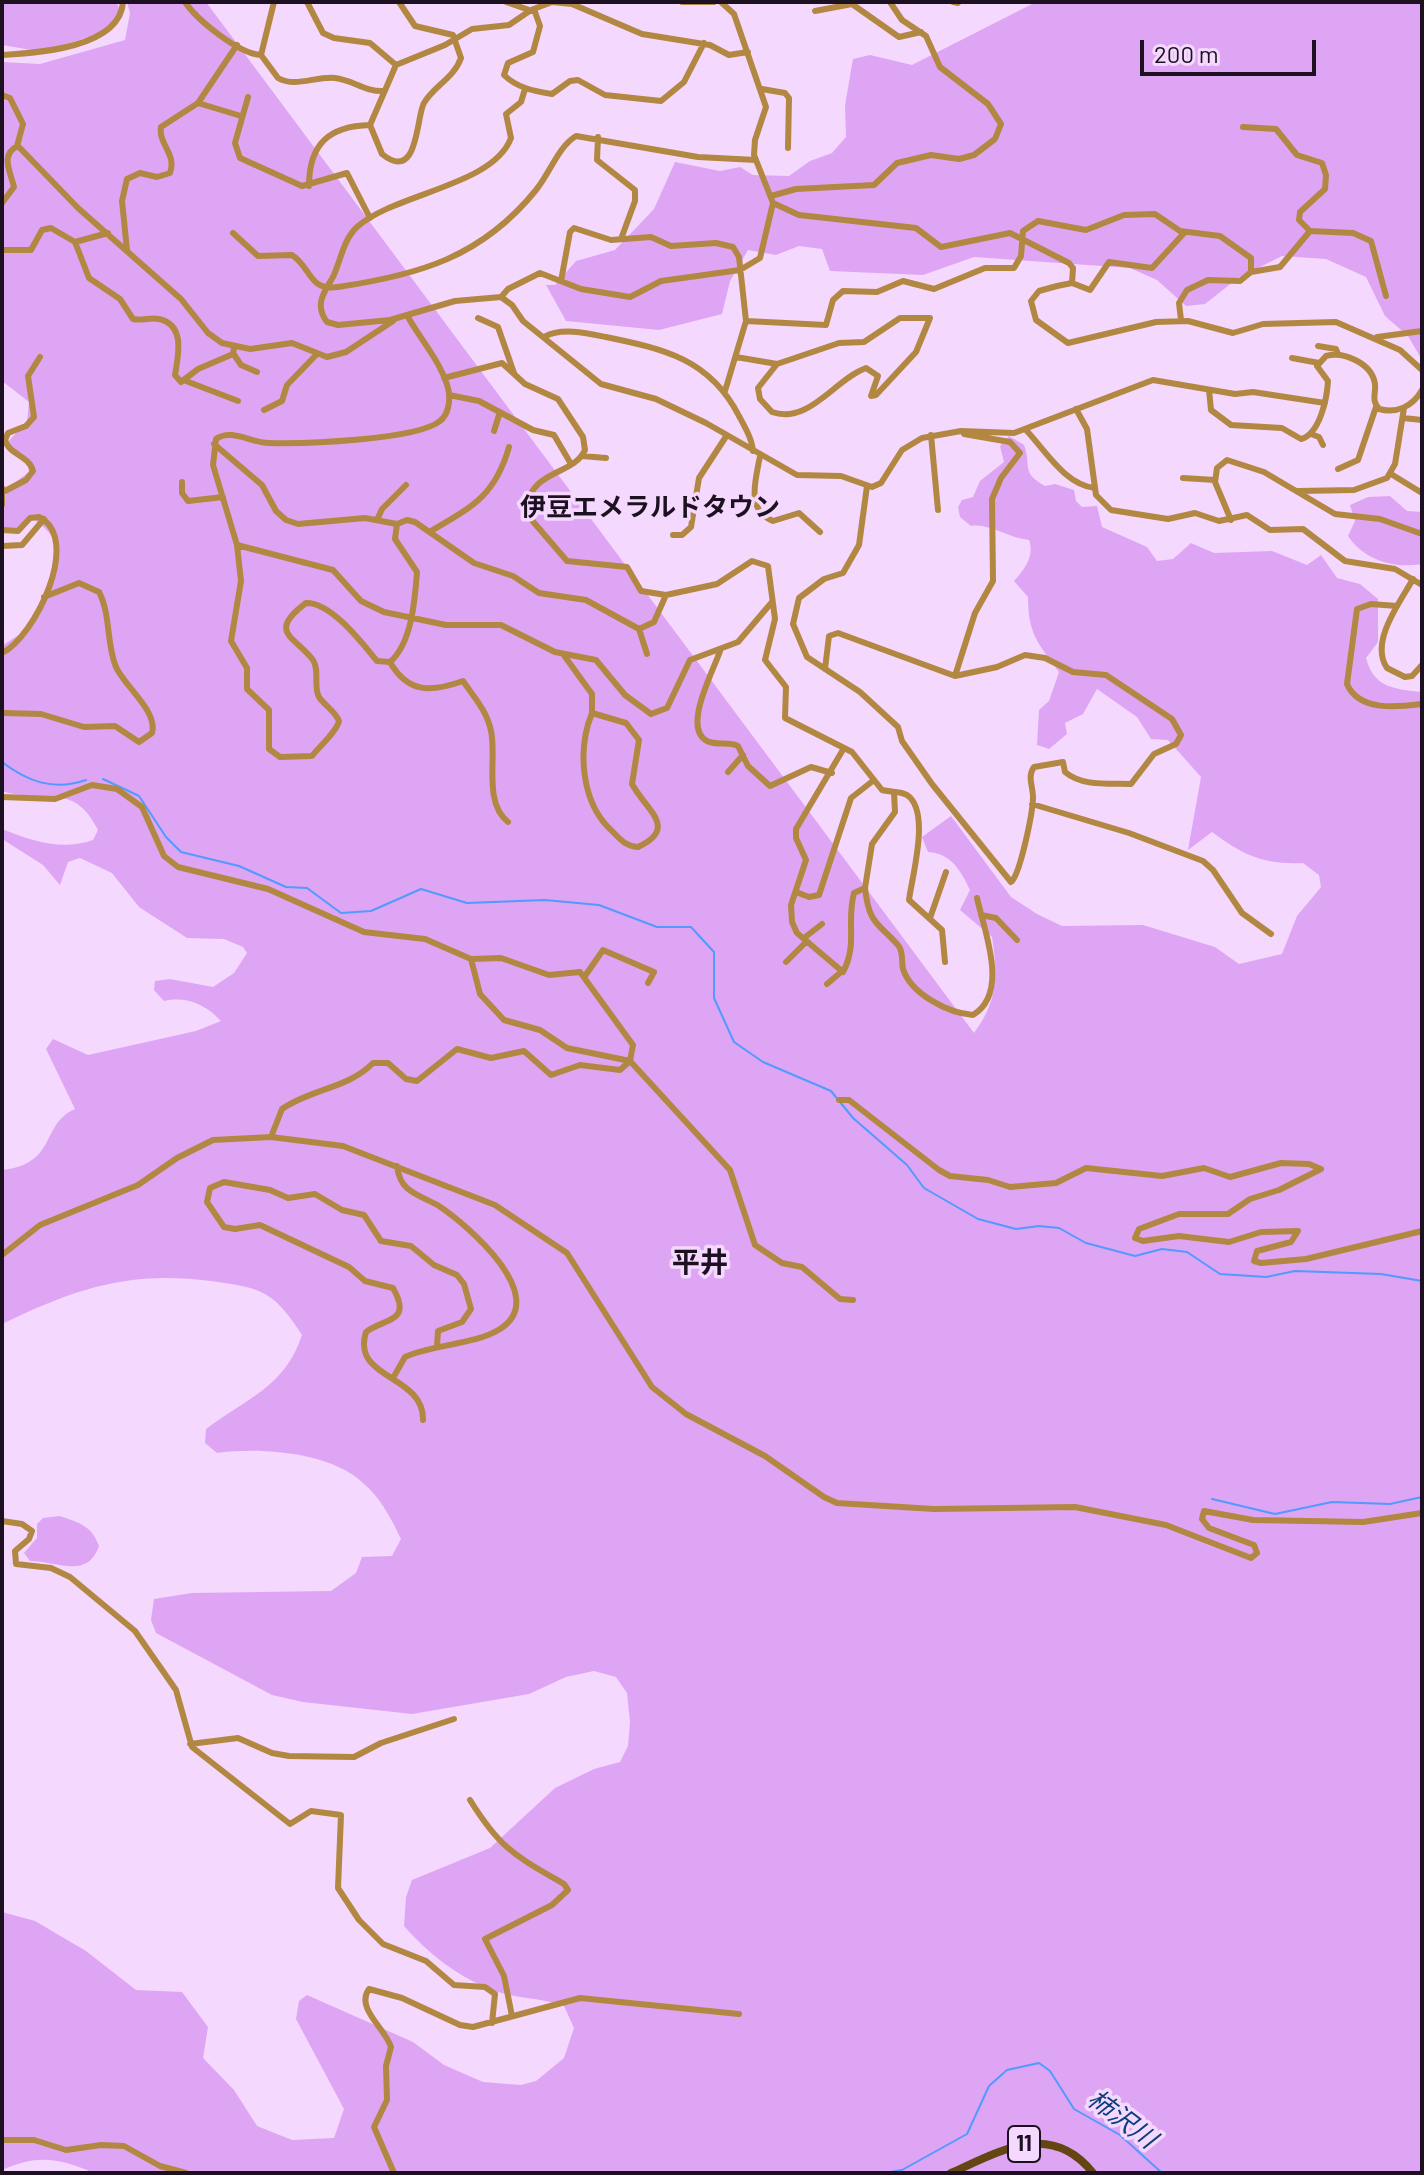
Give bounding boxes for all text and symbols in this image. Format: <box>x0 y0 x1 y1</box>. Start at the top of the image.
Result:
scale bar <box>1144 24 1320 74</box>
text: 200 m <box>1154 39 1219 68</box>
district label: 伊豆エメラルドタウン <box>520 491 780 523</box>
district label: 平井 <box>672 1246 728 1280</box>
water label: 柿沢川 <box>1081 2083 1163 2155</box>
road number: 11 <box>1008 2126 1040 2162</box>

